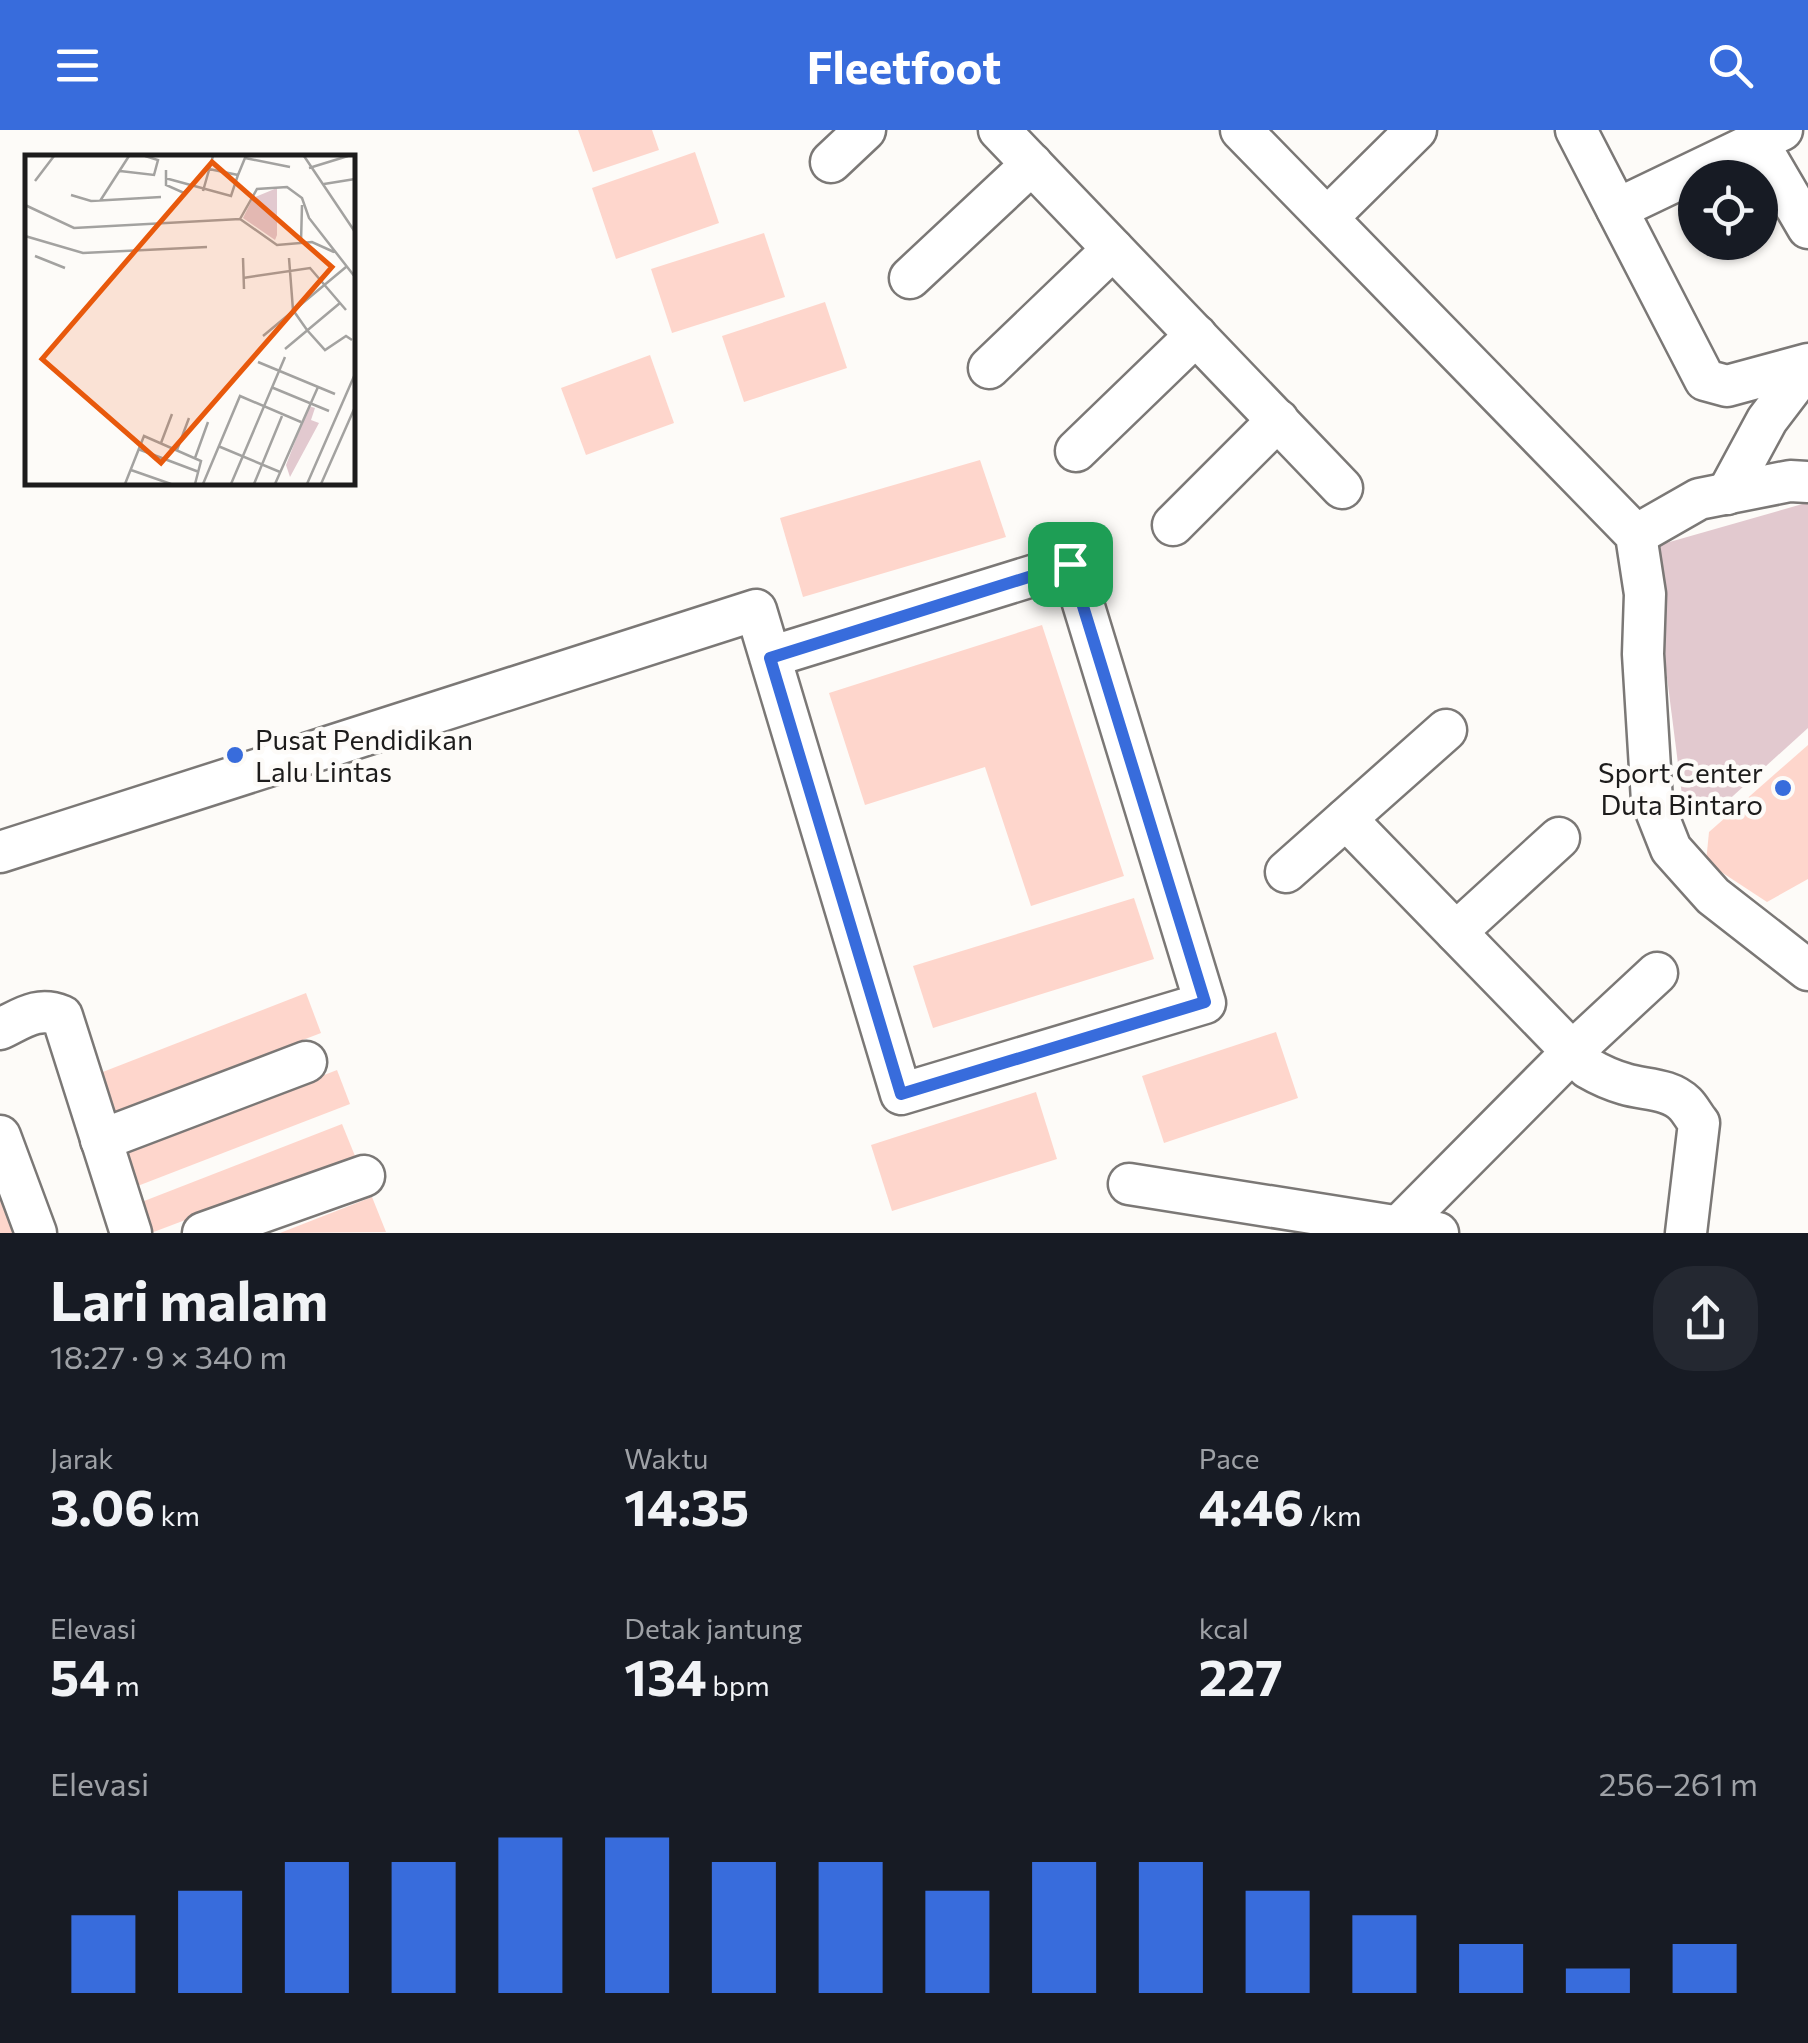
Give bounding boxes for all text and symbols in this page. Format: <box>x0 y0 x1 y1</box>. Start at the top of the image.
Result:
icon: menu <box>50 38 105 93</box>
text: Fleetfoot <box>807 38 1001 93</box>
icon: search <box>1703 38 1758 93</box>
inset map <box>25 155 355 485</box>
map controls <box>1678 160 1778 260</box>
button: locate <box>1678 160 1778 260</box>
pin <box>1028 522 1113 607</box>
icon: arrive <box>1043 537 1098 592</box>
place label: Pusat Pendidikan Lalu Lintas <box>255 722 473 788</box>
marker: Pusat Pendidikan Lalu Lintas <box>224 744 246 766</box>
place label: Sport Center Duta Bintaro <box>1598 755 1763 821</box>
marker: Sport Center Duta Bintaro <box>1772 777 1794 799</box>
text: Lari malam <box>50 1265 328 1332</box>
button: share <box>1653 1266 1758 1371</box>
text: 18:27 · 9 × 340 m <box>50 1336 287 1376</box>
text: Jarak <box>50 1441 114 1475</box>
text: Waktu <box>624 1441 708 1475</box>
text: Pace <box>1199 1441 1260 1475</box>
text: 3.06 <box>50 1475 155 1536</box>
text: 14:35 <box>624 1475 749 1536</box>
text: 4:46 <box>1199 1475 1304 1536</box>
text: km <box>155 1498 200 1532</box>
text: /km <box>1304 1498 1362 1532</box>
text: Elevasi <box>50 1611 137 1645</box>
text: Detak jantung <box>624 1611 802 1645</box>
text: kcal <box>1199 1611 1249 1645</box>
text: 54 <box>50 1645 110 1706</box>
text: 134 <box>624 1645 707 1706</box>
text: 227 <box>1199 1645 1283 1706</box>
text: m <box>110 1668 140 1702</box>
text: bpm <box>707 1668 770 1702</box>
text: Elevasi <box>50 1763 149 1803</box>
text: 256–261 m <box>1599 1763 1758 1803</box>

